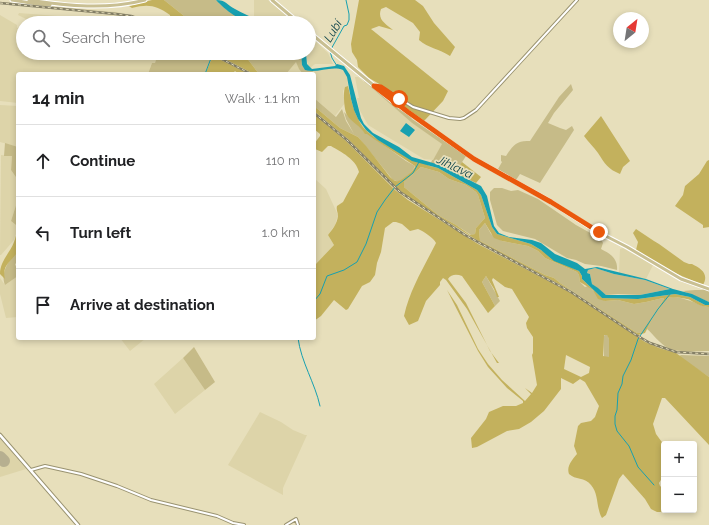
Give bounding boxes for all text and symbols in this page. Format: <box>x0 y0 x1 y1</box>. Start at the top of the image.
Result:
north arrow <box>613 12 649 48</box>
search box <box>16 16 316 60</box>
water label: Lubí <box>321 16 346 44</box>
icon: search <box>30 27 52 49</box>
text: Search here <box>62 29 145 47</box>
text: 14 min <box>32 88 85 108</box>
route start <box>390 90 408 108</box>
text: Walk · 1.1 km <box>225 91 300 106</box>
icon: ahead <box>32 150 54 172</box>
text: Continue <box>70 152 135 170</box>
water label: Jihlava <box>434 152 475 182</box>
text: 110 m <box>266 153 300 168</box>
icon: left <box>32 222 54 244</box>
route end <box>590 223 608 241</box>
text: Turn left <box>70 224 131 242</box>
text: 1.0 km <box>262 225 300 240</box>
icon: arrive <box>32 294 54 316</box>
text: Arrive at destination <box>70 296 215 314</box>
map controls <box>661 441 697 513</box>
button: + <box>661 441 697 477</box>
button: − <box>661 477 697 513</box>

